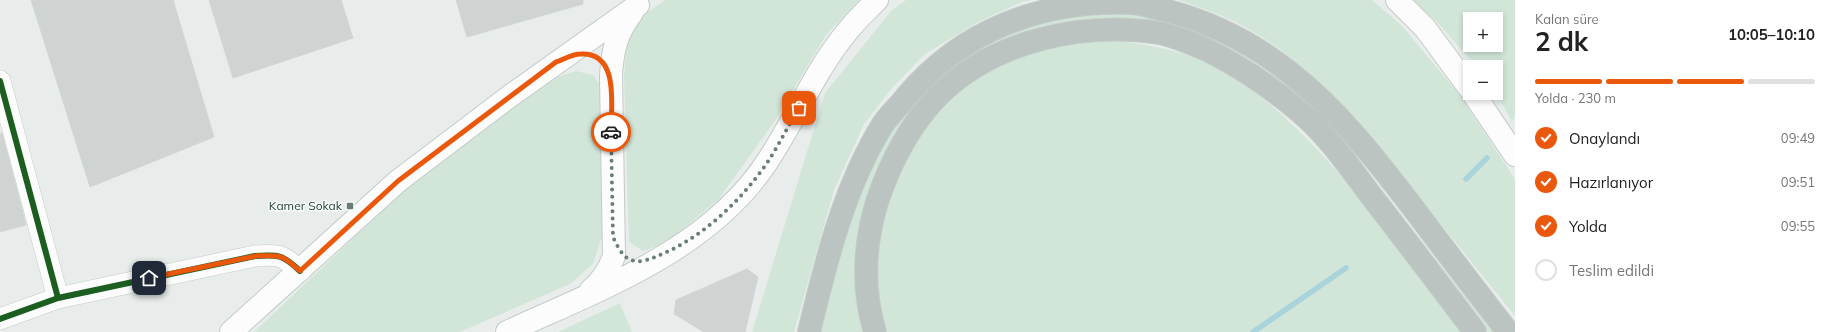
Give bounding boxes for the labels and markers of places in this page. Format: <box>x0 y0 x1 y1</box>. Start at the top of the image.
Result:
pin <box>782 91 816 125</box>
place label: Kamer Sokak <box>269 198 343 213</box>
marker: Kamer Sokak <box>345 201 355 211</box>
pin <box>132 261 166 295</box>

